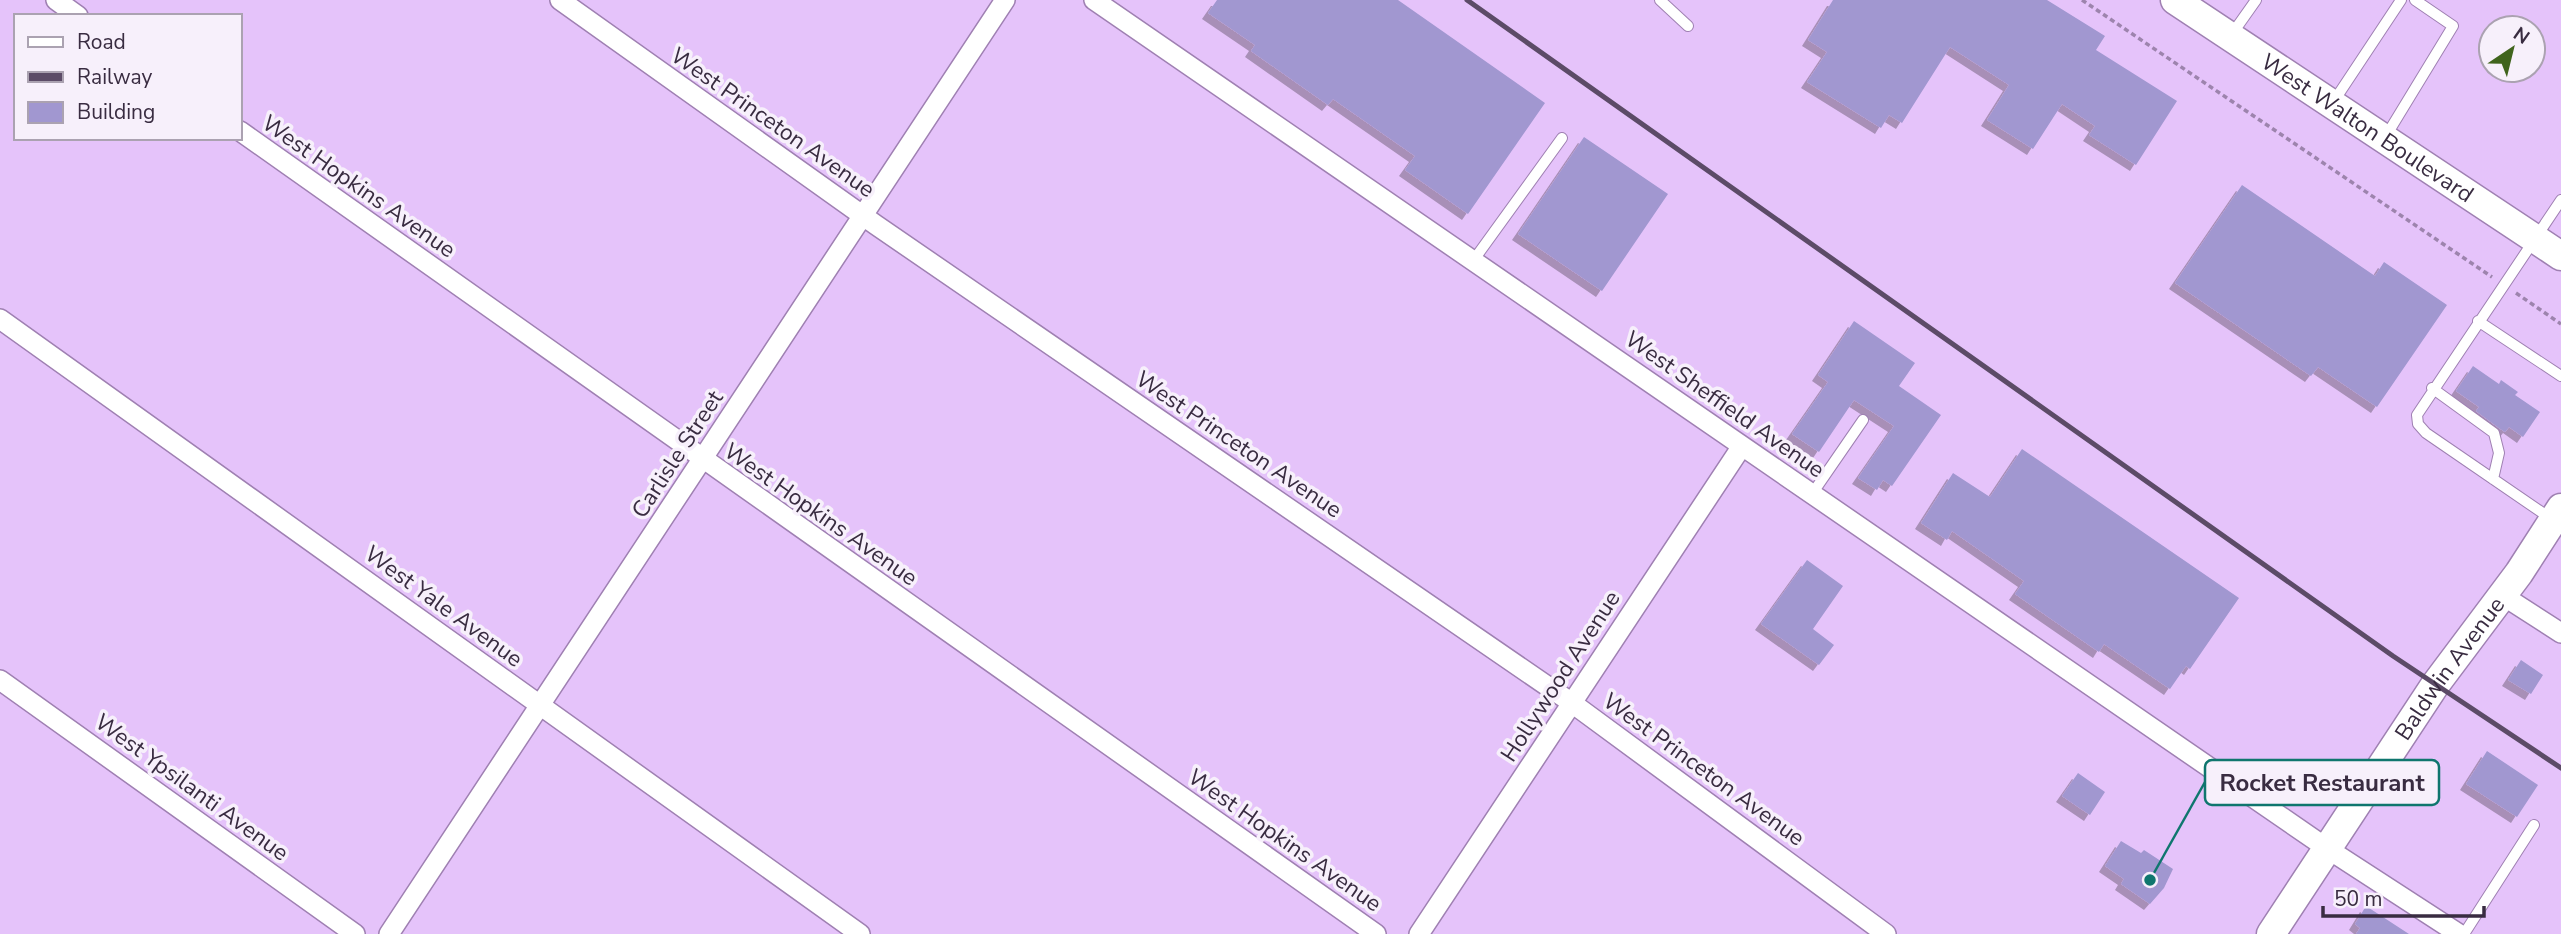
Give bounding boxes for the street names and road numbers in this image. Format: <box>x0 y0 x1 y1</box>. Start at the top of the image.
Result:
street label: West Princeton Avenue <box>664 40 881 205</box>
street label: West Walton Boulevard <box>2255 46 2480 210</box>
street label: West Hopkins Avenue <box>256 108 462 265</box>
street label: West Sheffield Avenue <box>1619 324 1831 485</box>
street label: West Princeton Avenue <box>1129 364 1348 525</box>
street label: Carlisle Street <box>625 384 731 524</box>
street label: West Hopkins Avenue <box>718 436 924 593</box>
street label: West Yale Avenue <box>358 539 529 674</box>
street label: Hollywood Avenue <box>1493 585 1627 768</box>
street label: Baldwin Avenue <box>2388 591 2512 747</box>
street label: West Princeton Avenue <box>1596 686 1811 853</box>
street label: West Ypsilanti Avenue <box>89 707 295 868</box>
street label: West Hopkins Avenue <box>1182 762 1388 919</box>

